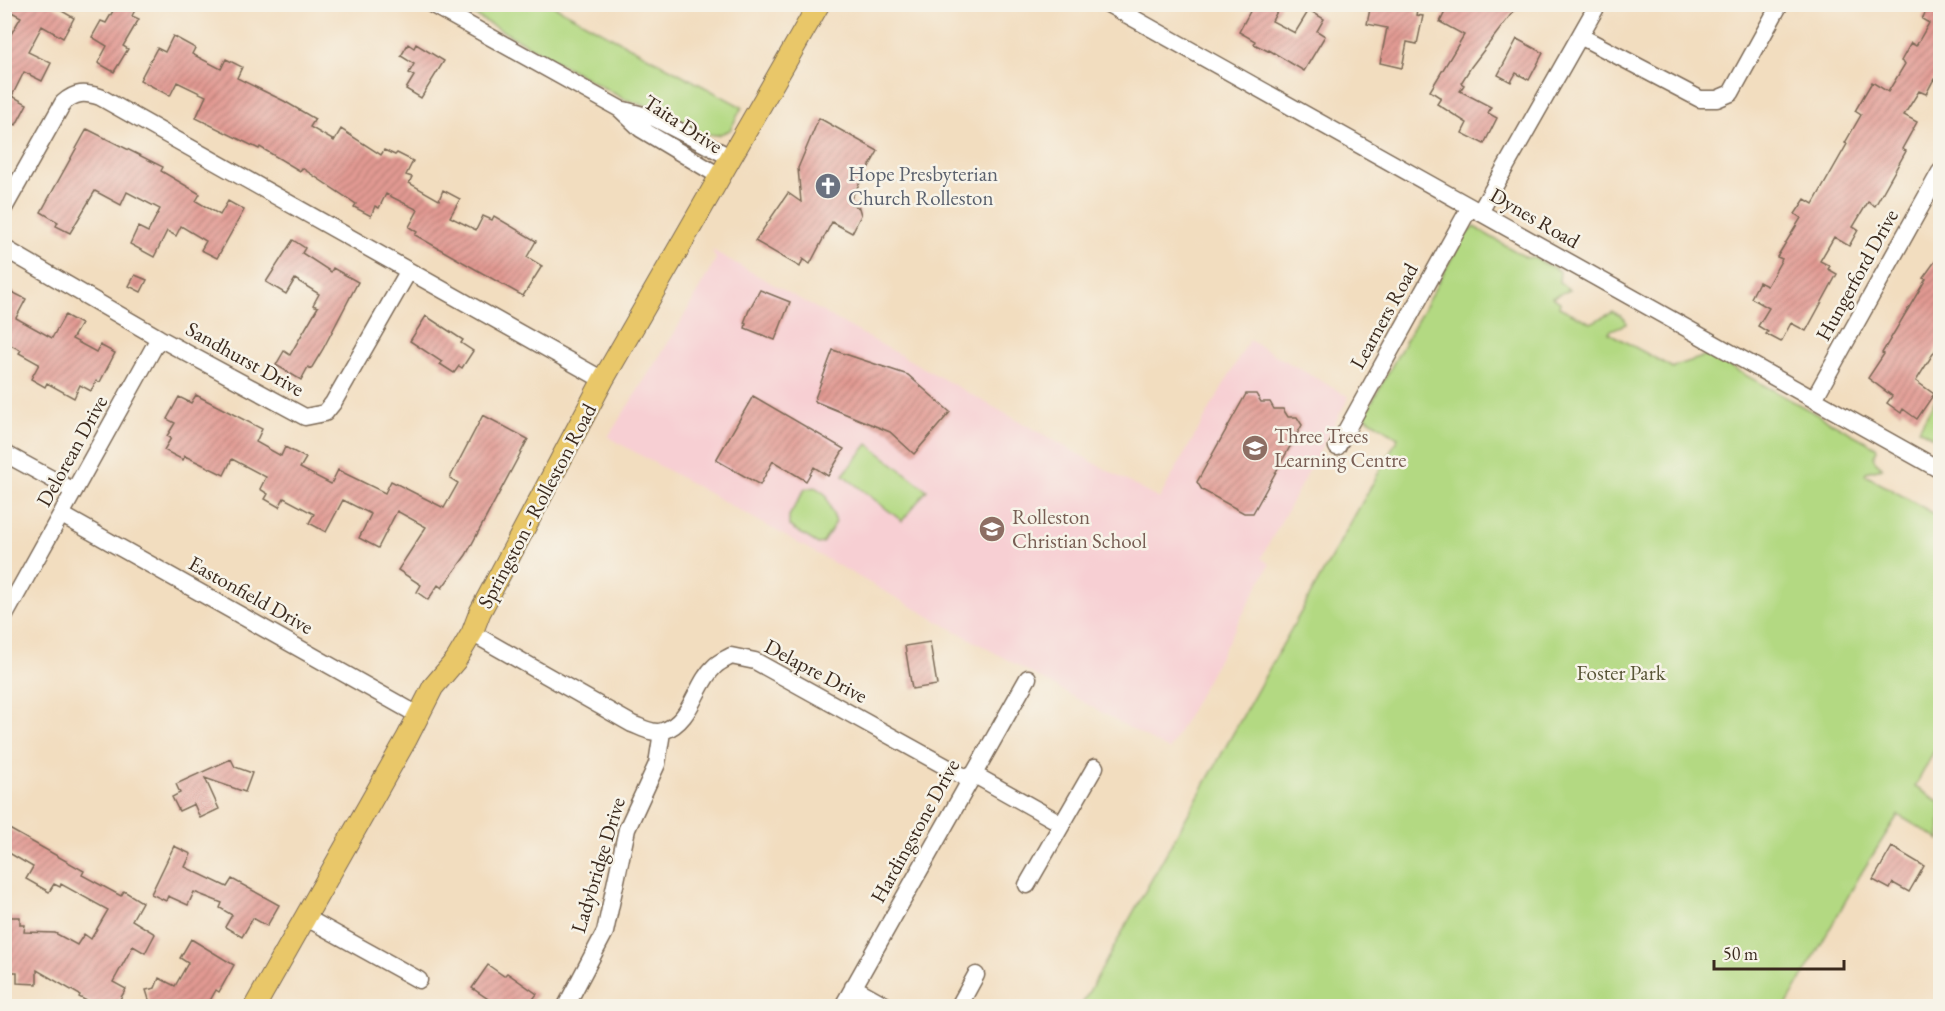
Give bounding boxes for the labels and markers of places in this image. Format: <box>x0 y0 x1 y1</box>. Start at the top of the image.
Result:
place label: Hope Presbyterian Church Rolleston <box>848 160 998 211</box>
church icon: Hope Presbyterian Church Rolleston <box>813 171 843 201</box>
place label: Three Trees Learning Centre <box>1274 422 1407 473</box>
school or university icon: Three Trees Learning Centre <box>1240 433 1270 463</box>
place label: Rolleston Christian School <box>1012 503 1147 554</box>
school or university icon: Rolleston Christian School <box>977 514 1007 544</box>

